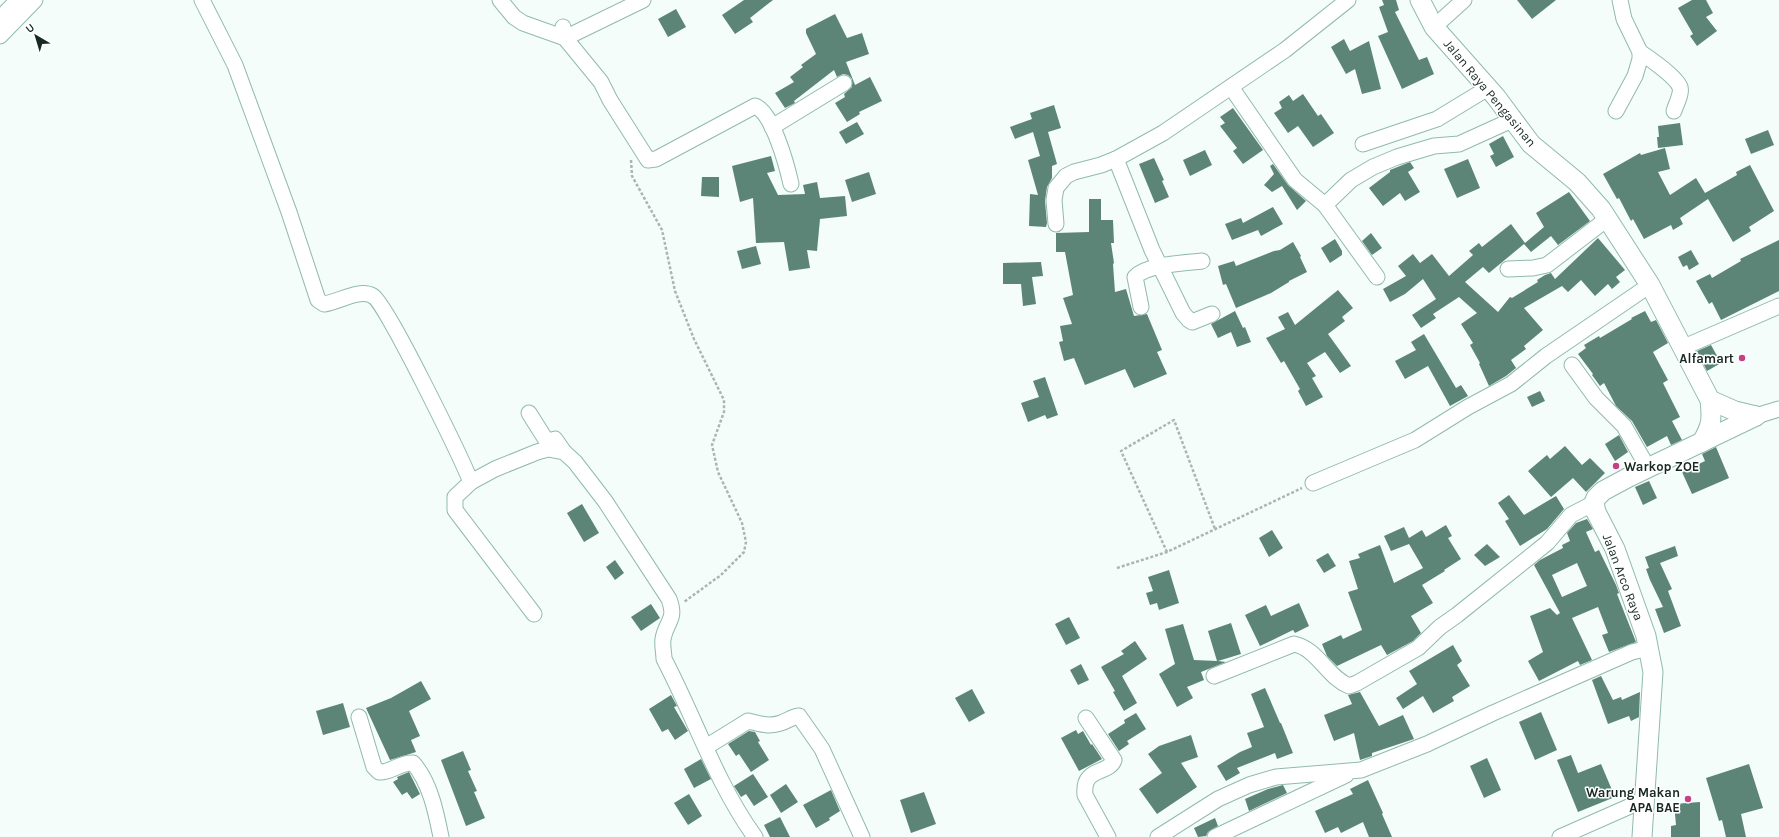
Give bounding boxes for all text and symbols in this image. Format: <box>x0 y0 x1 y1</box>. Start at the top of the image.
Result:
north arrow <box>16 16 56 56</box>
text: U <box>23 21 37 36</box>
street label: Jalan Raya Pengasinan <box>1441 36 1539 150</box>
place label: Alfamart <box>1679 351 1734 366</box>
marker: Alfamart <box>1737 353 1747 363</box>
place label: Warkop ZOE <box>1624 459 1699 474</box>
marker: Warkop ZOE <box>1611 461 1621 471</box>
street label: Jalan Arco Raya <box>1600 532 1646 622</box>
place label: Warung Makan APA BAE <box>1586 785 1680 815</box>
marker: Warung Makan APA BAE <box>1683 794 1693 804</box>

